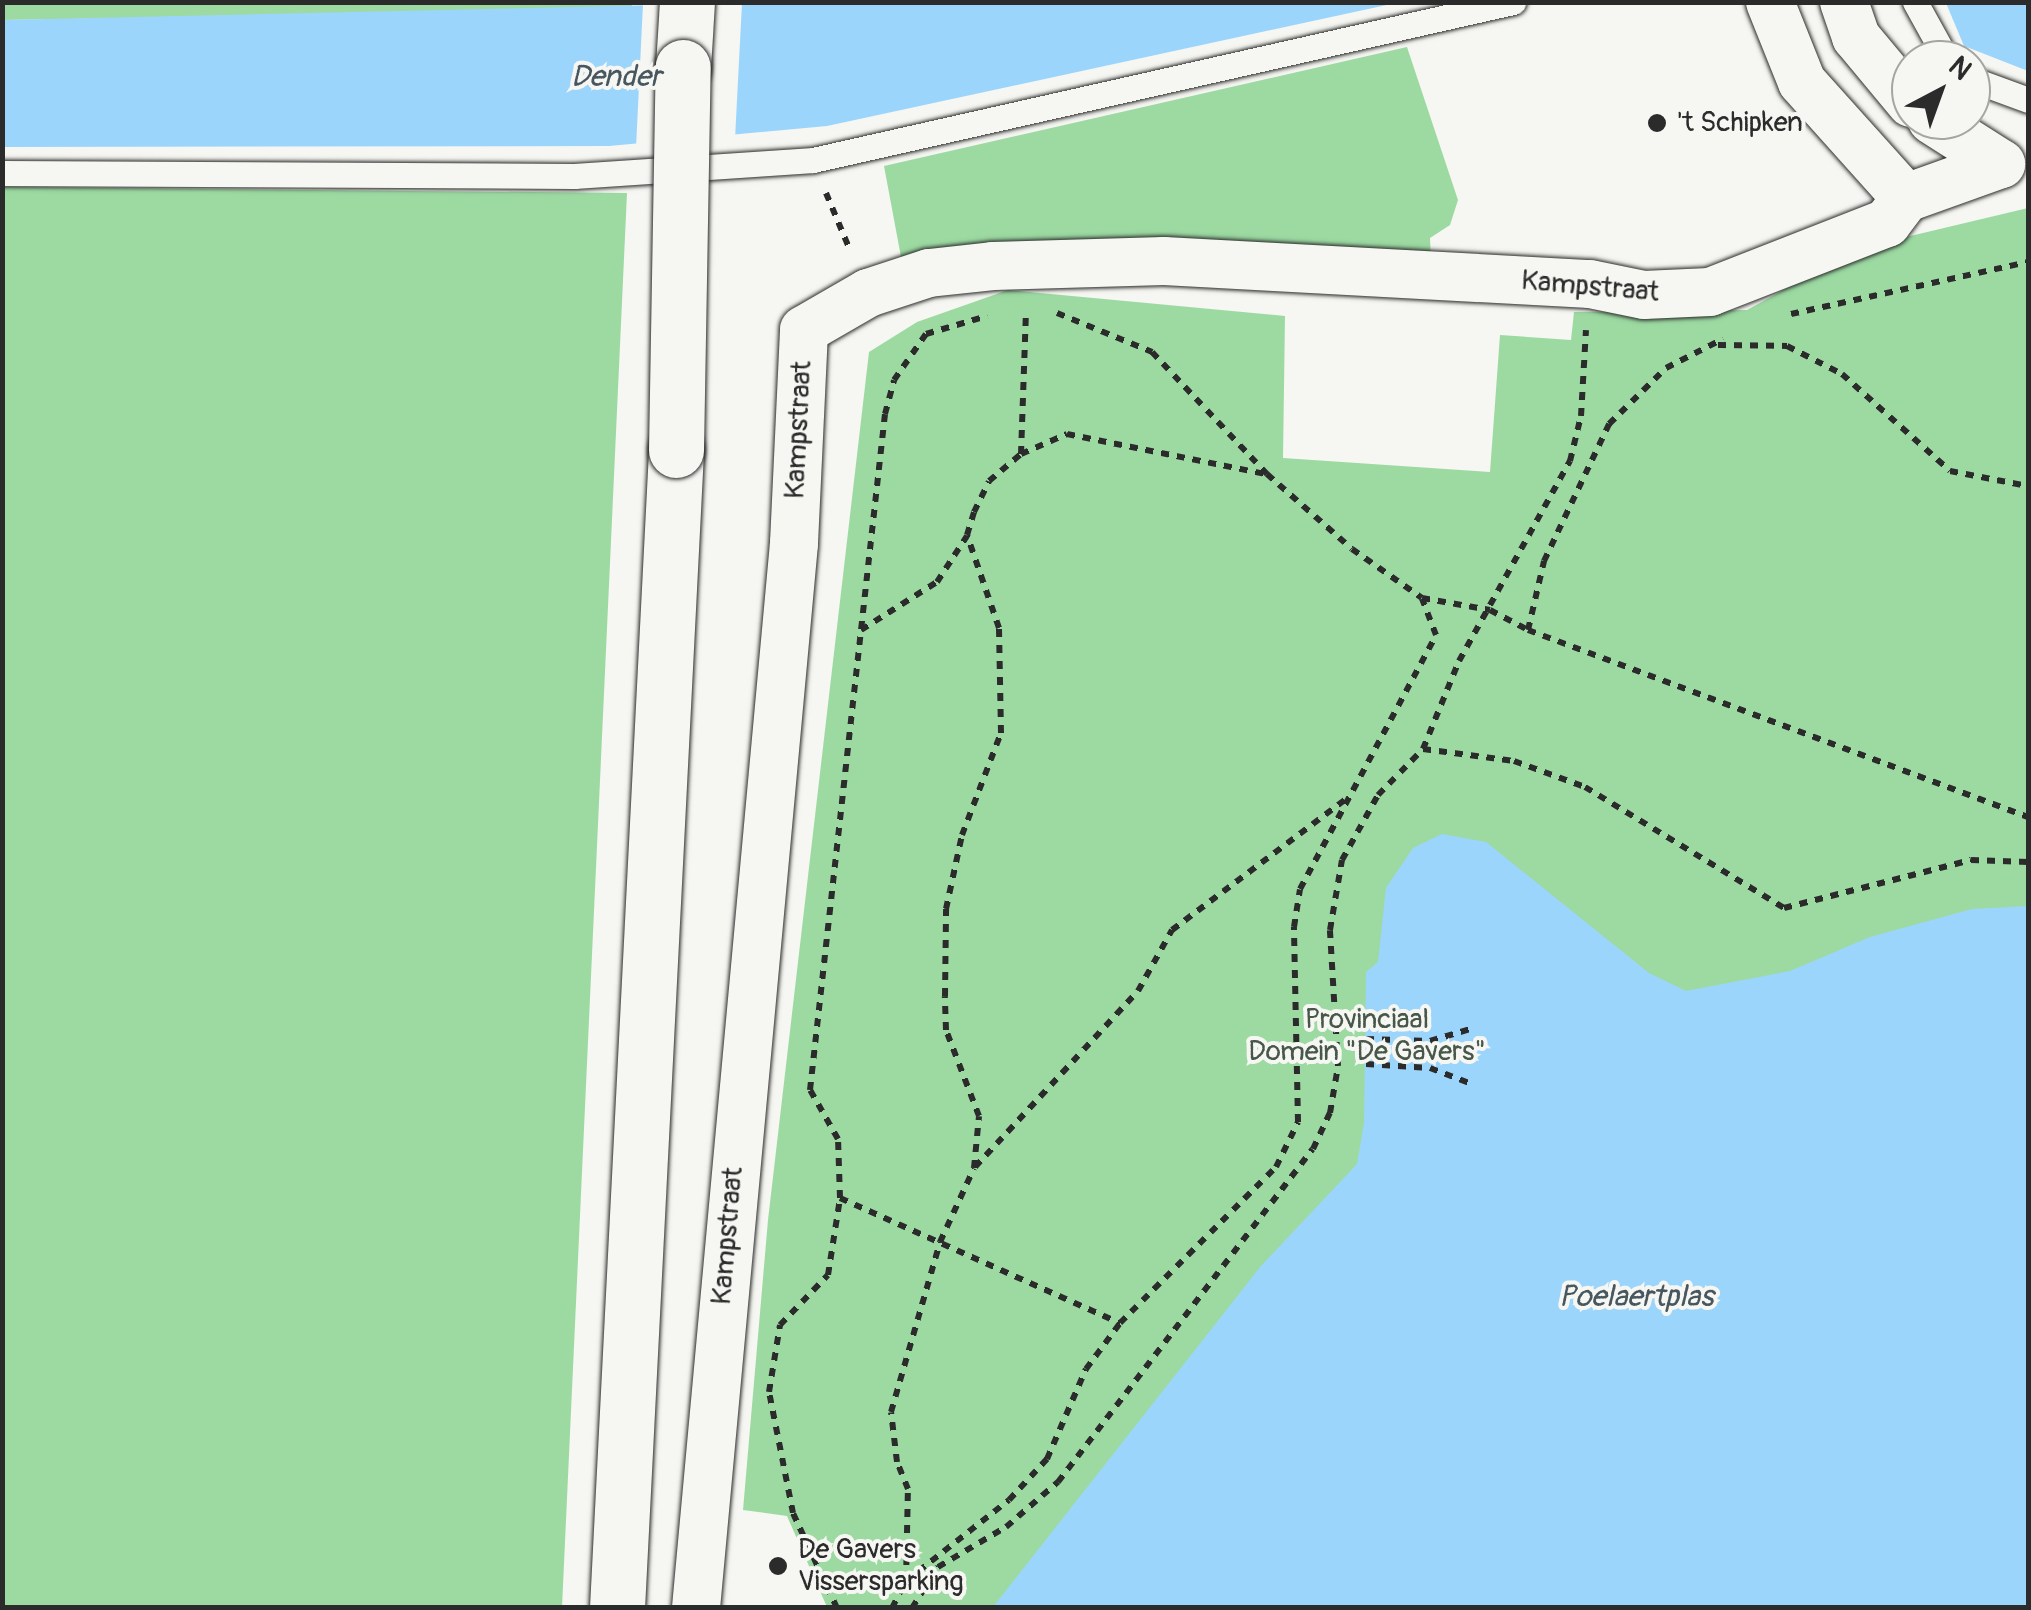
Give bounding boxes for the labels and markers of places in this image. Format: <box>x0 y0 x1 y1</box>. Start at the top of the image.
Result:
place label: 't Schipken <box>1677 106 1803 140</box>
marker: 't Schipken <box>1646 112 1668 134</box>
place label: De Gavers Vissersparking <box>798 1533 964 1599</box>
marker: De Gavers Vissersparking <box>767 1555 789 1577</box>

